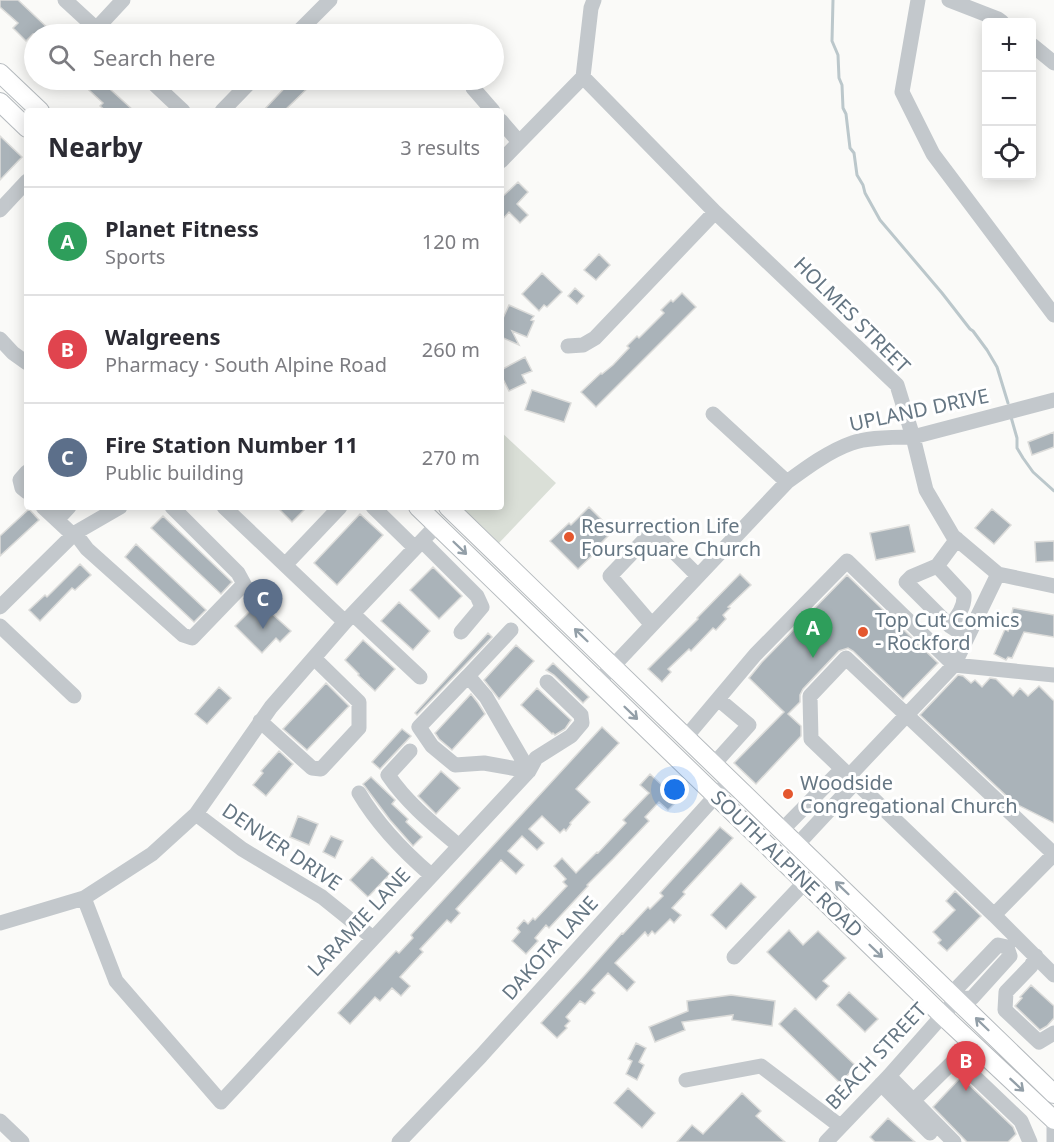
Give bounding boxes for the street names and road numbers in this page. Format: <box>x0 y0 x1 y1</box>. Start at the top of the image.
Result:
street label: HOLMES STREET <box>788 251 916 379</box>
street label: UPLAND DRIVE <box>847 382 991 437</box>
street label: SOUTH ALPINE ROAD <box>706 784 869 943</box>
street label: DENVER DRIVE <box>217 797 347 897</box>
street label: LARAMIE LANE <box>301 862 416 982</box>
street label: DAKOTA LANE <box>496 890 604 1005</box>
street label: BEACH STREET <box>819 996 932 1115</box>

